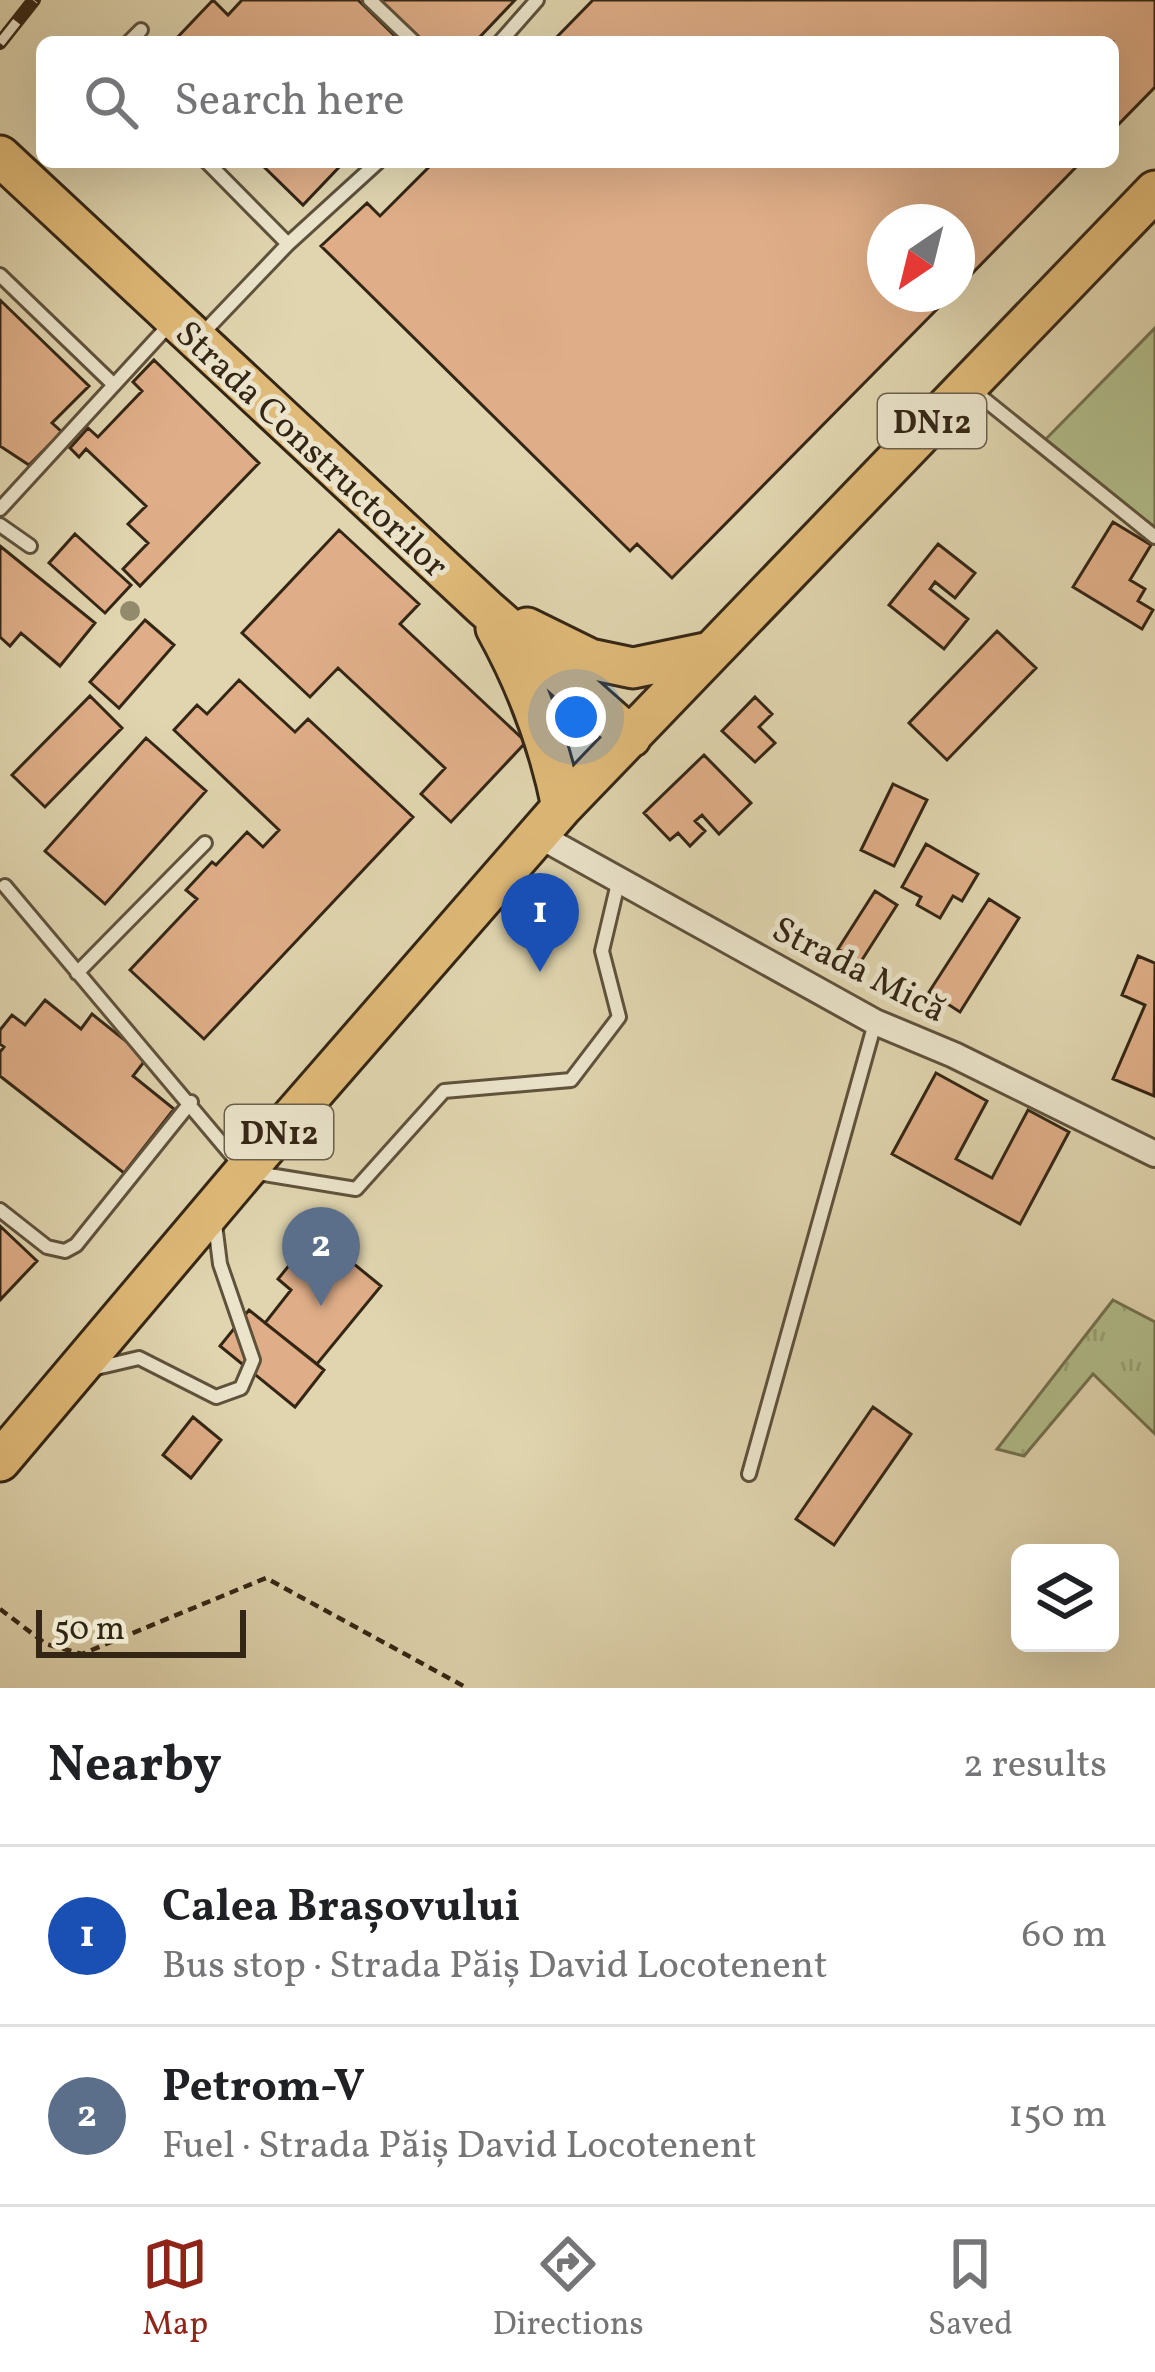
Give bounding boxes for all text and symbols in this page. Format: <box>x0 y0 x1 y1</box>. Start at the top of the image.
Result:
search box <box>36 36 1119 168</box>
icon: search <box>78 69 144 135</box>
text: Search here <box>174 71 405 134</box>
north arrow <box>867 204 975 312</box>
street label: Strada Constructorilor <box>163 311 458 591</box>
road number: DN12 <box>878 394 986 448</box>
your location <box>546 687 606 747</box>
pin: 1 <box>501 873 579 972</box>
street label: Strada Mică <box>762 906 954 1037</box>
road number: DN12 <box>225 1105 333 1159</box>
pin: 2 <box>282 1207 360 1306</box>
map controls <box>1011 1544 1119 1652</box>
button: layers <box>1011 1544 1119 1652</box>
scale bar <box>36 1604 246 1657</box>
text: 50 m <box>54 1608 125 1654</box>
text: Nearby <box>48 1731 222 1802</box>
text: 2 results <box>963 1739 1107 1793</box>
text: Calea Brașovului <box>162 1877 520 1940</box>
text: 1 <box>79 1909 95 1963</box>
text: 60 m <box>1022 1909 1107 1963</box>
text: Bus stop · Strada Păiș David Locotenent <box>162 1940 828 1994</box>
text: Petrom-V <box>162 2057 365 2120</box>
text: 2 <box>77 2089 97 2143</box>
text: 150 m <box>1008 2089 1107 2143</box>
text: Fuel · Strada Păiș David Locotenent <box>162 2120 757 2174</box>
tab: Map <box>142 2231 208 2349</box>
tab: Directions <box>492 2231 644 2349</box>
tab: Saved <box>928 2231 1013 2349</box>

